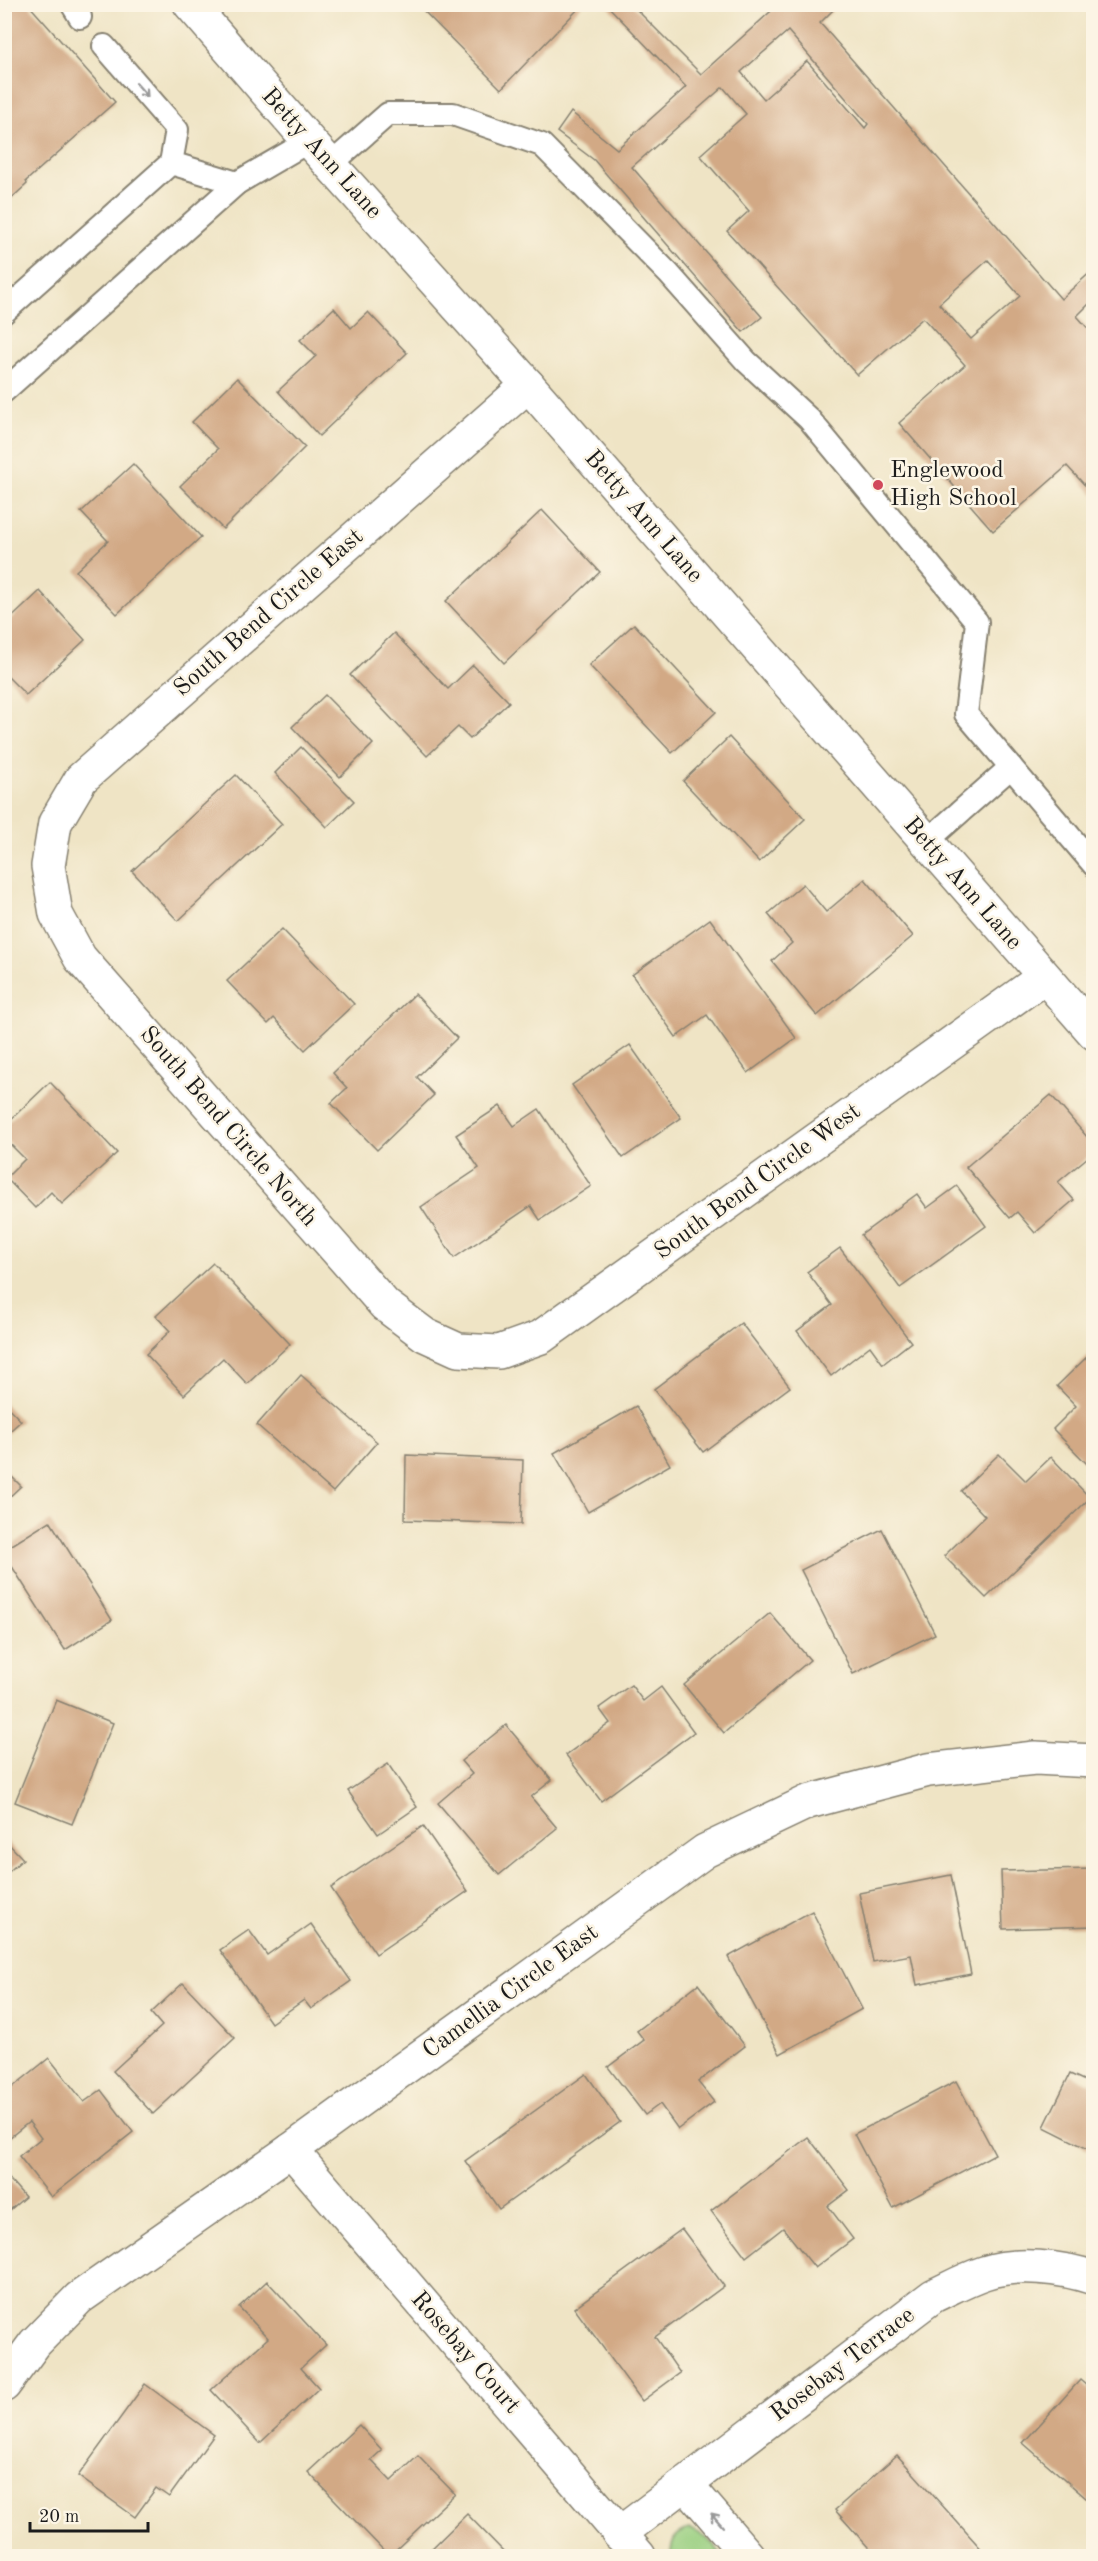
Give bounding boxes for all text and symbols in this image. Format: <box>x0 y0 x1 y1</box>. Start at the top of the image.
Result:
one-way arrow <box>136 82 149 98</box>
street label: Betty Ann Lane <box>256 84 386 224</box>
street label: Betty Ann Lane <box>579 446 707 588</box>
place label: Englewood High School <box>890 459 1017 511</box>
marker: Englewood High School <box>871 478 885 492</box>
street label: South Bend Circle East <box>170 525 368 701</box>
street label: Betty Ann Lane <box>898 813 1026 955</box>
street label: South Bend Circle North <box>135 1022 321 1232</box>
street label: South Bend Circle West <box>651 1099 865 1265</box>
street label: Camellia Circle East <box>419 1920 603 2064</box>
street label: Rosebay Court <box>406 2287 524 2419</box>
street label: Rosebay Terrace <box>767 2303 919 2427</box>
scale bar <box>30 2495 148 2533</box>
text: 20 m <box>39 2508 79 2526</box>
one-way arrow <box>710 2513 724 2528</box>

